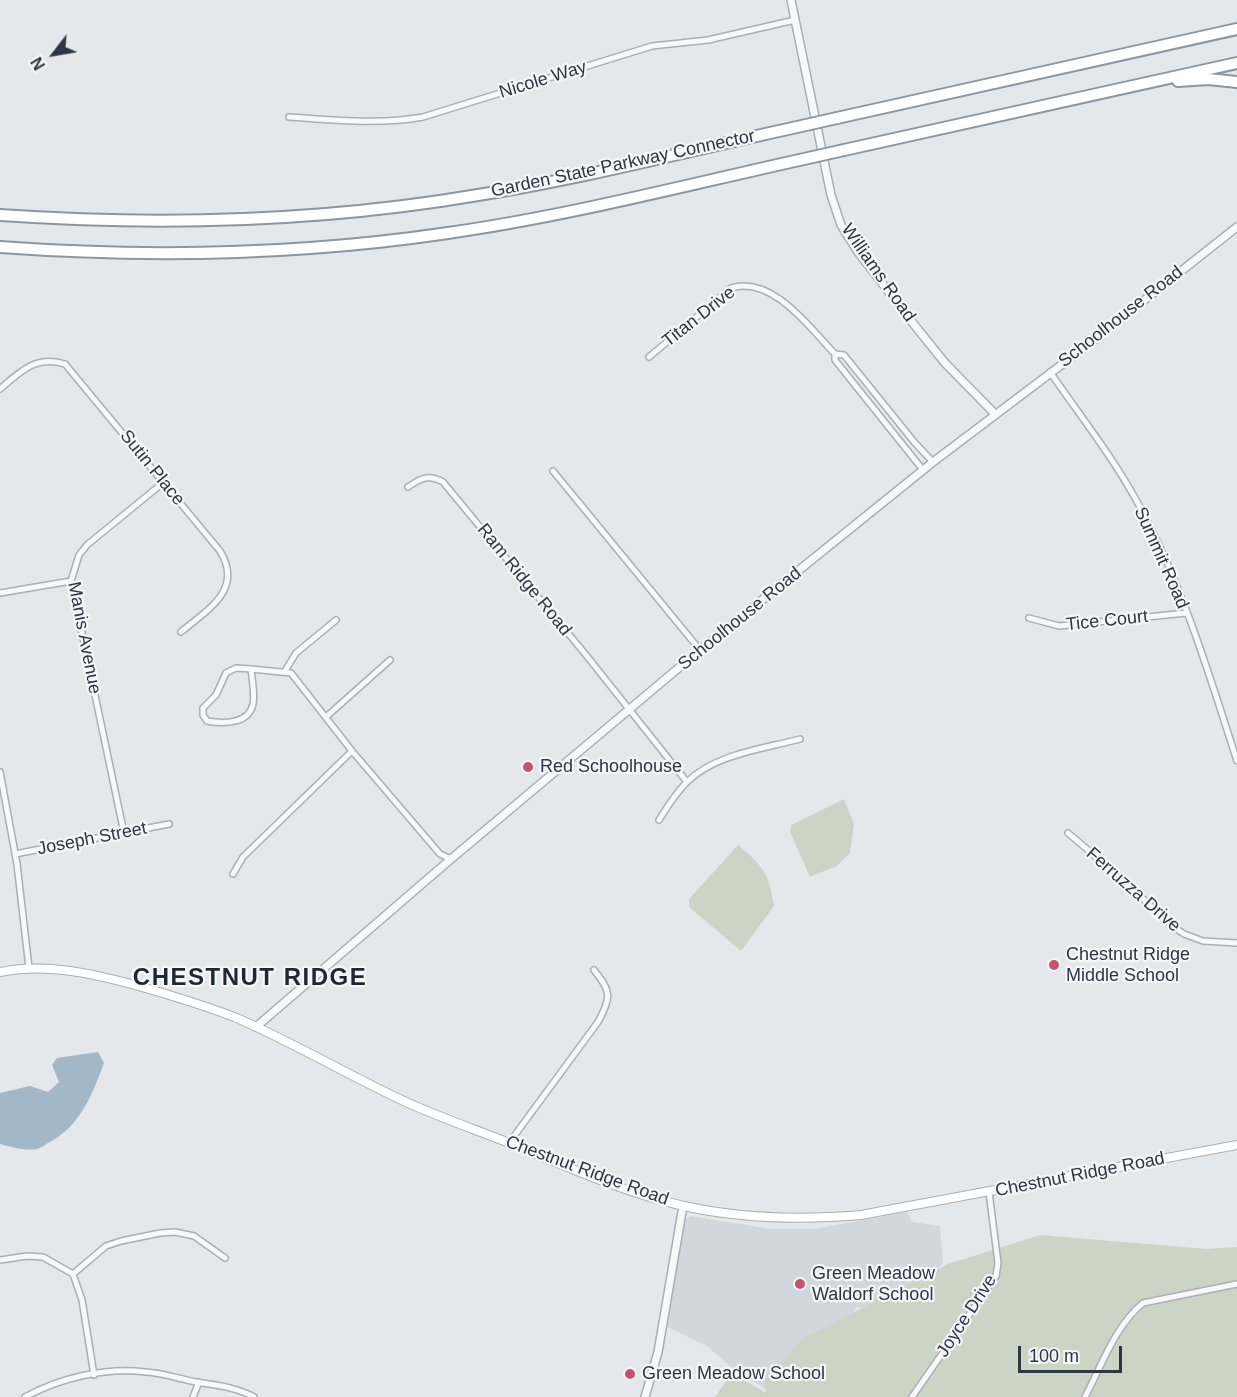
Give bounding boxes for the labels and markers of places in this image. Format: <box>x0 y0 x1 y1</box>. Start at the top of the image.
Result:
place label: Red Schoolhouse <box>540 756 682 778</box>
marker: Red Schoolhouse <box>521 760 535 774</box>
place label: Chestnut Ridge Middle School <box>1066 944 1190 986</box>
marker: Chestnut Ridge Middle School <box>1047 958 1061 972</box>
place label: Green Meadow Waldorf School <box>812 1263 935 1306</box>
marker: Green Meadow Waldorf School <box>793 1277 807 1291</box>
place label: Green Meadow School <box>642 1363 825 1385</box>
marker: Green Meadow School <box>623 1367 637 1381</box>

